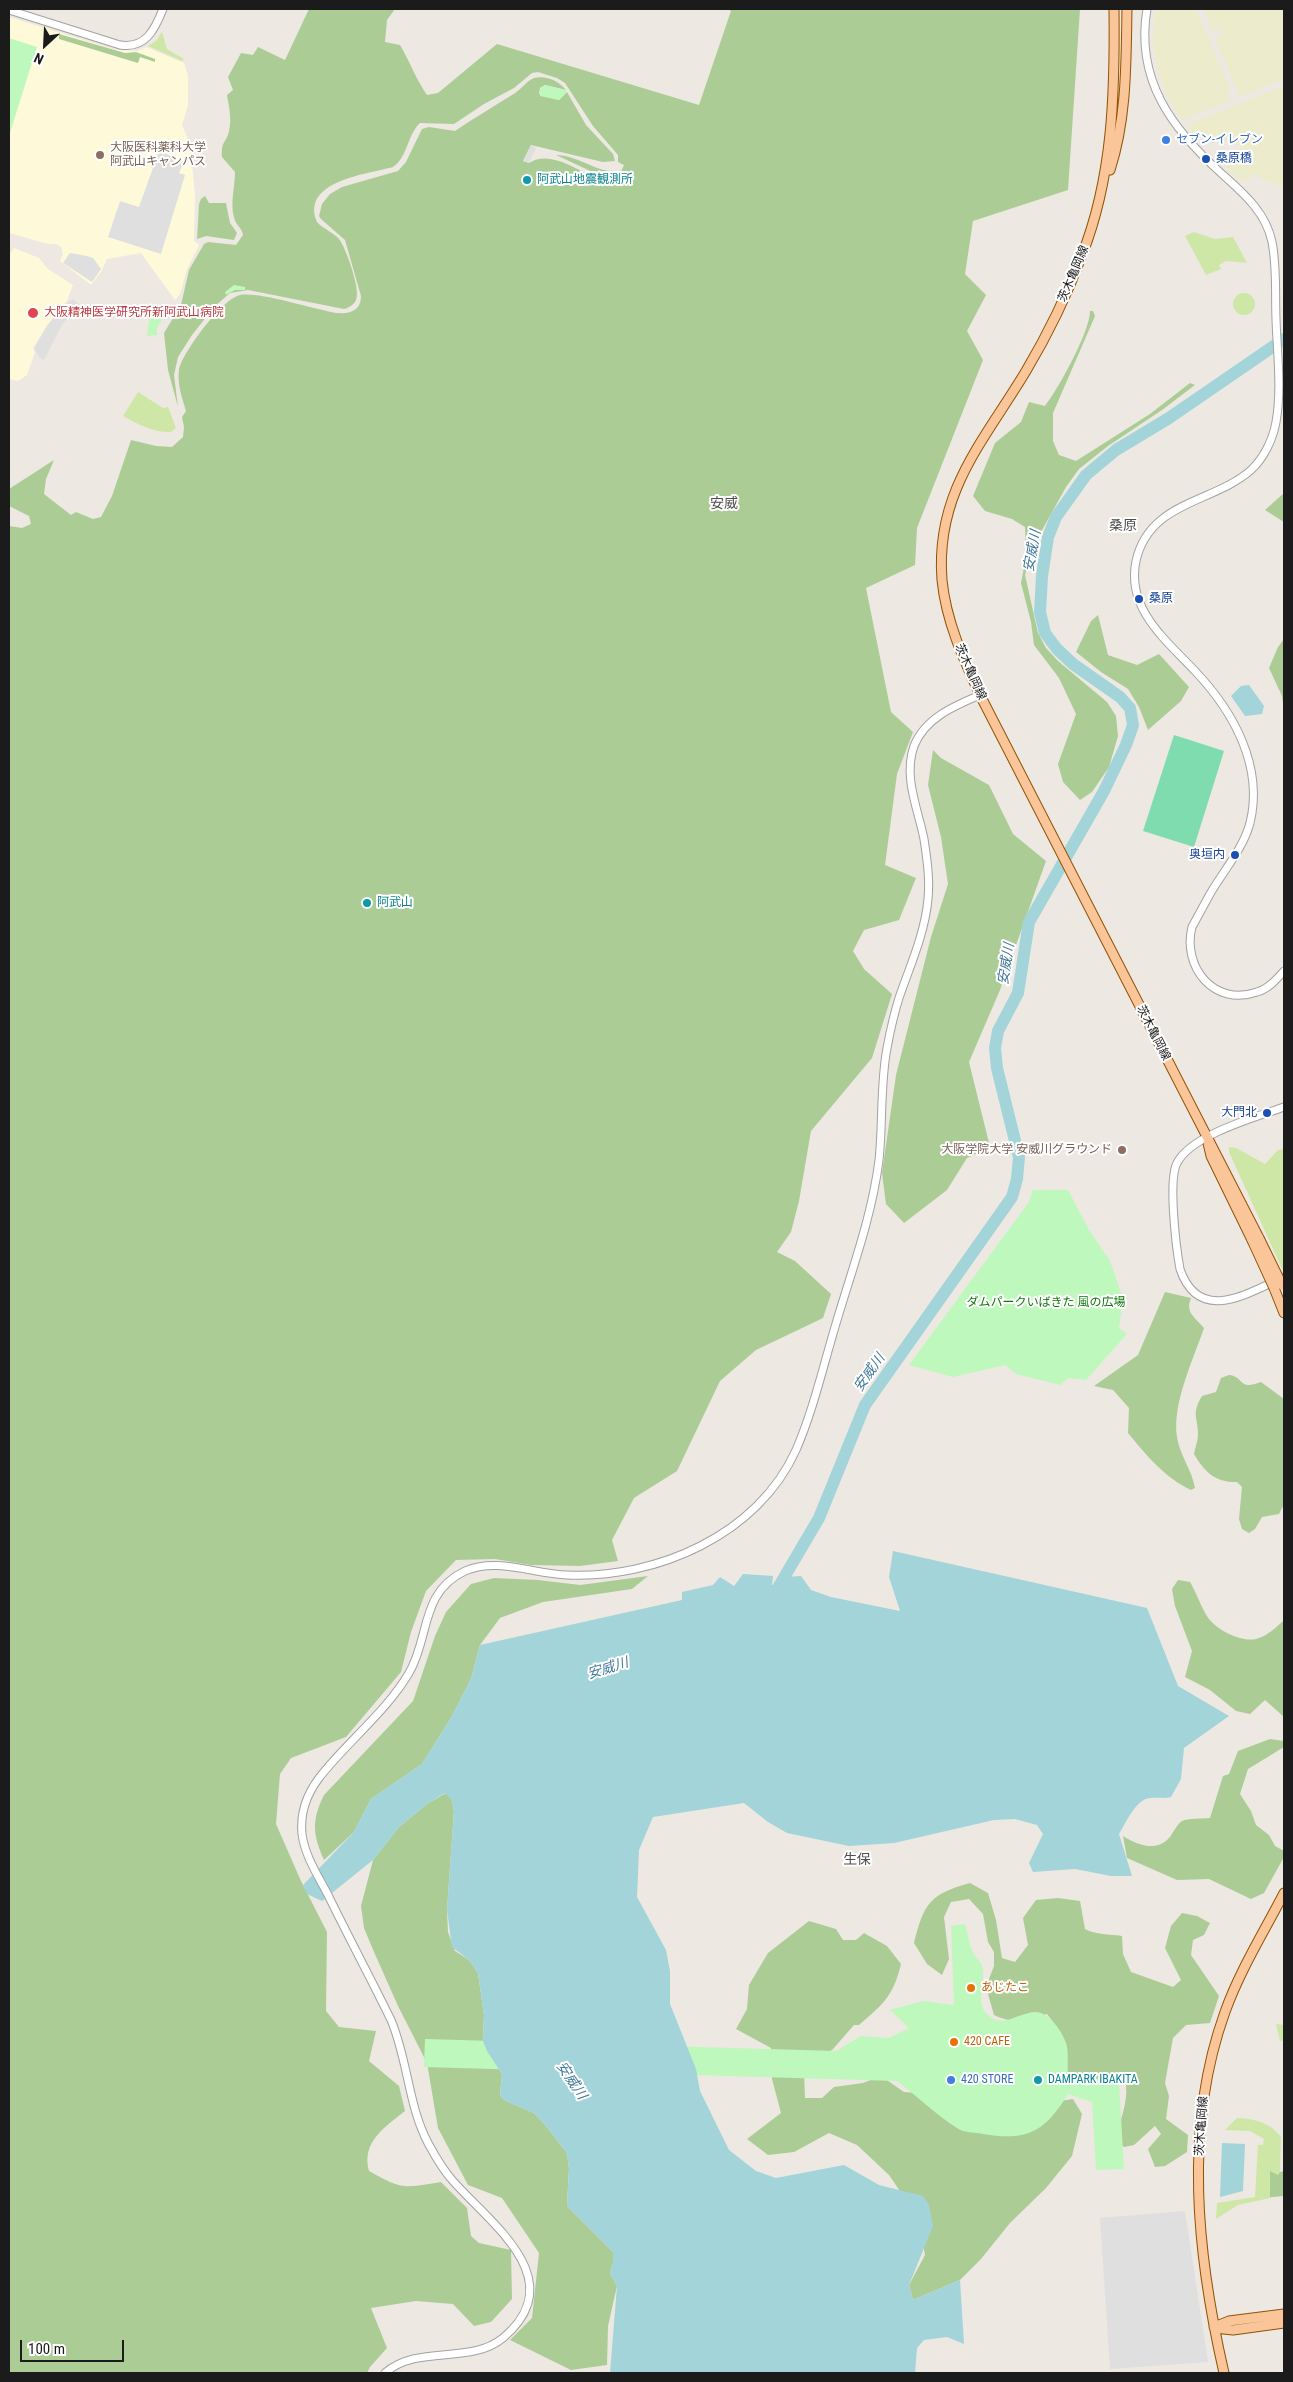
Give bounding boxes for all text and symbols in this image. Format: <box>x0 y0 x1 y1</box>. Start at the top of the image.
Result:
north arrow <box>20 20 70 70</box>
text: N <box>31 50 46 68</box>
place label: セブン-イレブン <box>1176 133 1263 147</box>
marker: セブン-イレブン <box>1160 134 1172 146</box>
place label: 大阪医科薬科大学 阿武山キャンパス <box>110 141 206 169</box>
marker: 大阪医科薬科大学 阿武山キャンパス <box>94 149 106 161</box>
place label: 桑原橋 <box>1216 152 1252 166</box>
marker: 桑原橋 <box>1200 153 1212 165</box>
place label: 阿武山地震観測所 <box>537 173 633 187</box>
marker: 阿武山地震観測所 <box>521 174 533 186</box>
street label: 茨木亀岡線 <box>1056 244 1092 304</box>
marker: 大阪精神医学研究所新阿武山病院 <box>26 306 40 320</box>
place label: 大阪精神医学研究所新阿武山病院 <box>44 306 224 320</box>
district label: 安威 <box>710 496 738 512</box>
district label: 桑原 <box>1109 518 1137 534</box>
water label: 安威川 <box>1021 529 1045 573</box>
place label: 桑原 <box>1149 592 1173 606</box>
marker: 桑原 <box>1133 593 1145 605</box>
street label: 茨木亀岡線 <box>951 642 989 702</box>
place label: 奥垣内 <box>1189 848 1225 862</box>
marker: 奥垣内 <box>1229 849 1241 861</box>
place label: 阿武山 <box>377 896 413 910</box>
marker: 阿武山 <box>361 897 373 909</box>
water label: 安威川 <box>995 942 1019 986</box>
street label: 茨木亀岡線 <box>1133 1003 1173 1063</box>
place label: 大門北 <box>1221 1106 1257 1120</box>
marker: 大門北 <box>1261 1107 1273 1119</box>
place label: 大阪学院大学 安威川グラウンド <box>941 1143 1112 1157</box>
marker: 大阪学院大学 安威川グラウンド <box>1116 1144 1128 1156</box>
park label: ダムパークいばきた 風の広場 <box>967 1296 1125 1310</box>
water label: 安威川 <box>851 1351 889 1395</box>
water label: 安威川 <box>585 1655 631 1683</box>
district label: 生保 <box>843 1852 871 1868</box>
place label: あじたこ <box>981 1981 1029 1995</box>
marker: あじたこ <box>965 1982 977 1994</box>
place label: 420 CAFE <box>964 2035 1010 2049</box>
marker: 420 CAFE <box>948 2036 960 2048</box>
water label: 安威川 <box>552 2059 590 2103</box>
place label: 420 STORE <box>961 2073 1013 2087</box>
place label: DAMPARK IBAKITA <box>1048 2073 1138 2087</box>
marker: 420 STORE <box>945 2074 957 2086</box>
marker: DAMPARK IBAKITA <box>1032 2074 1044 2086</box>
street label: 茨木亀岡線 <box>1193 2096 1211 2156</box>
scale bar <box>22 2330 126 2362</box>
text: 100 m <box>28 2340 65 2358</box>

